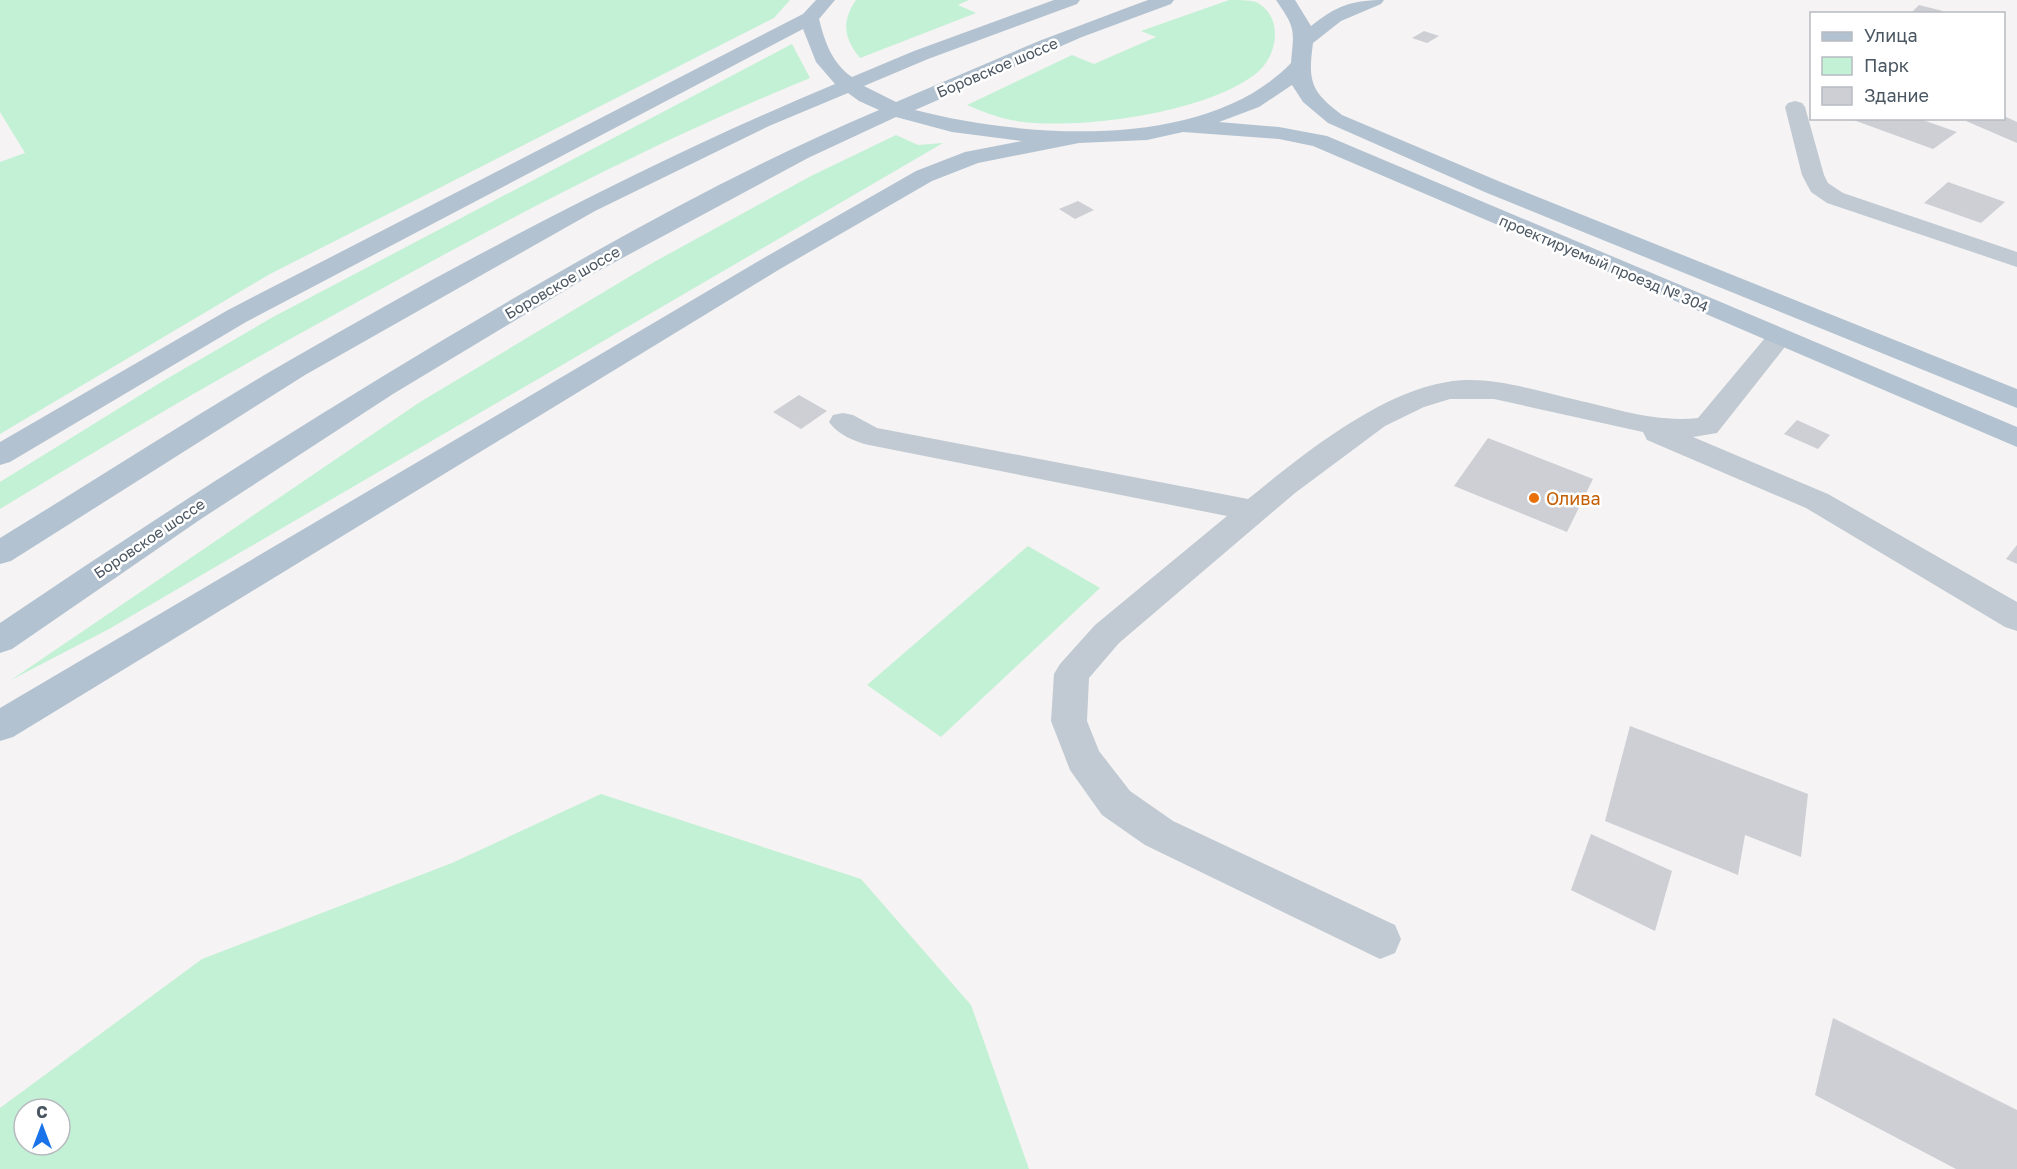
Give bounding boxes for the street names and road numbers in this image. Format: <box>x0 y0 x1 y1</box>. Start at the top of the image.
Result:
street label: Боровское шоссе <box>934 33 1061 101</box>
street label: проектируемый проезд № 304 <box>1497 211 1711 315</box>
street label: Боровское шоссе <box>501 242 623 322</box>
street label: Боровское шоссе <box>90 494 208 582</box>

